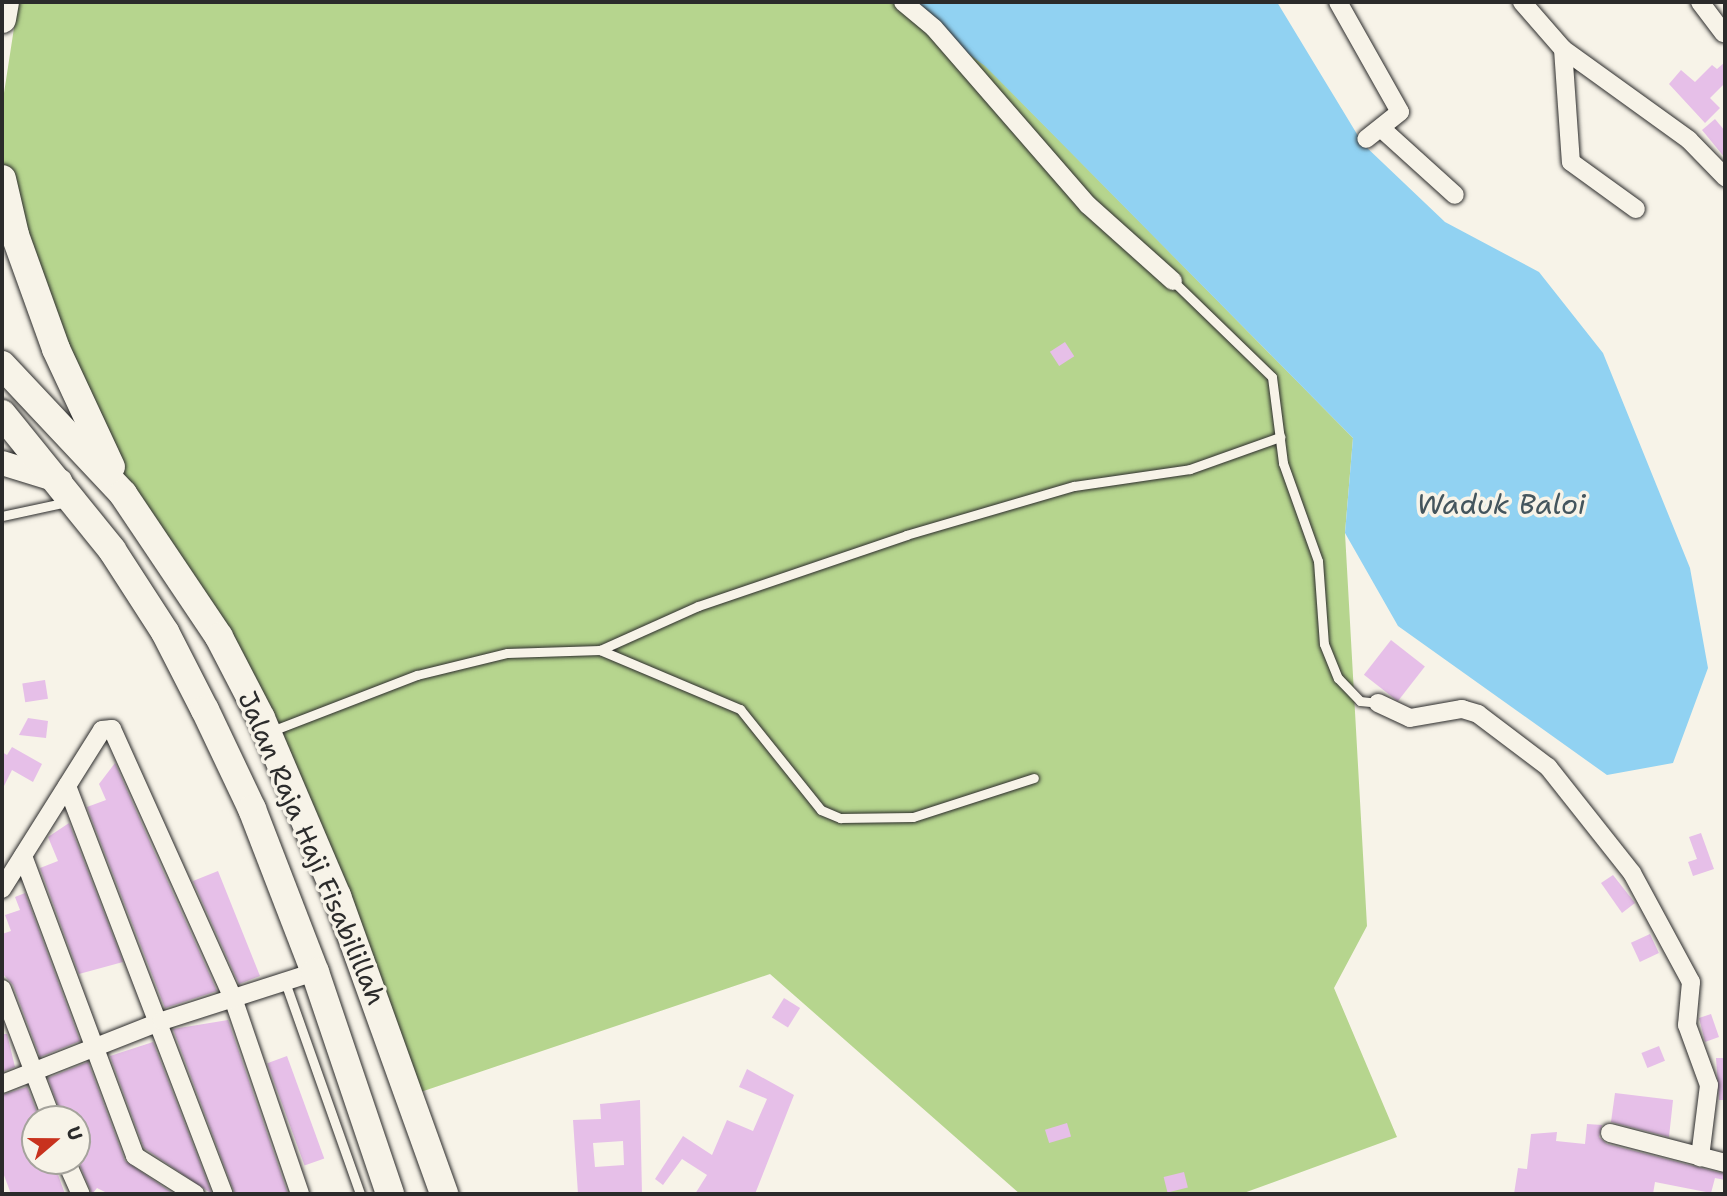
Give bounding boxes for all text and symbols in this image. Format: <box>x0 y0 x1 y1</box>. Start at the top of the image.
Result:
water label: Waduk Baloi <box>1416 487 1586 521</box>
street label: Jalan Raja Haji Fisabilillah <box>232 686 392 1010</box>
north arrow <box>21 1105 91 1175</box>
text: U <box>60 1123 88 1144</box>

